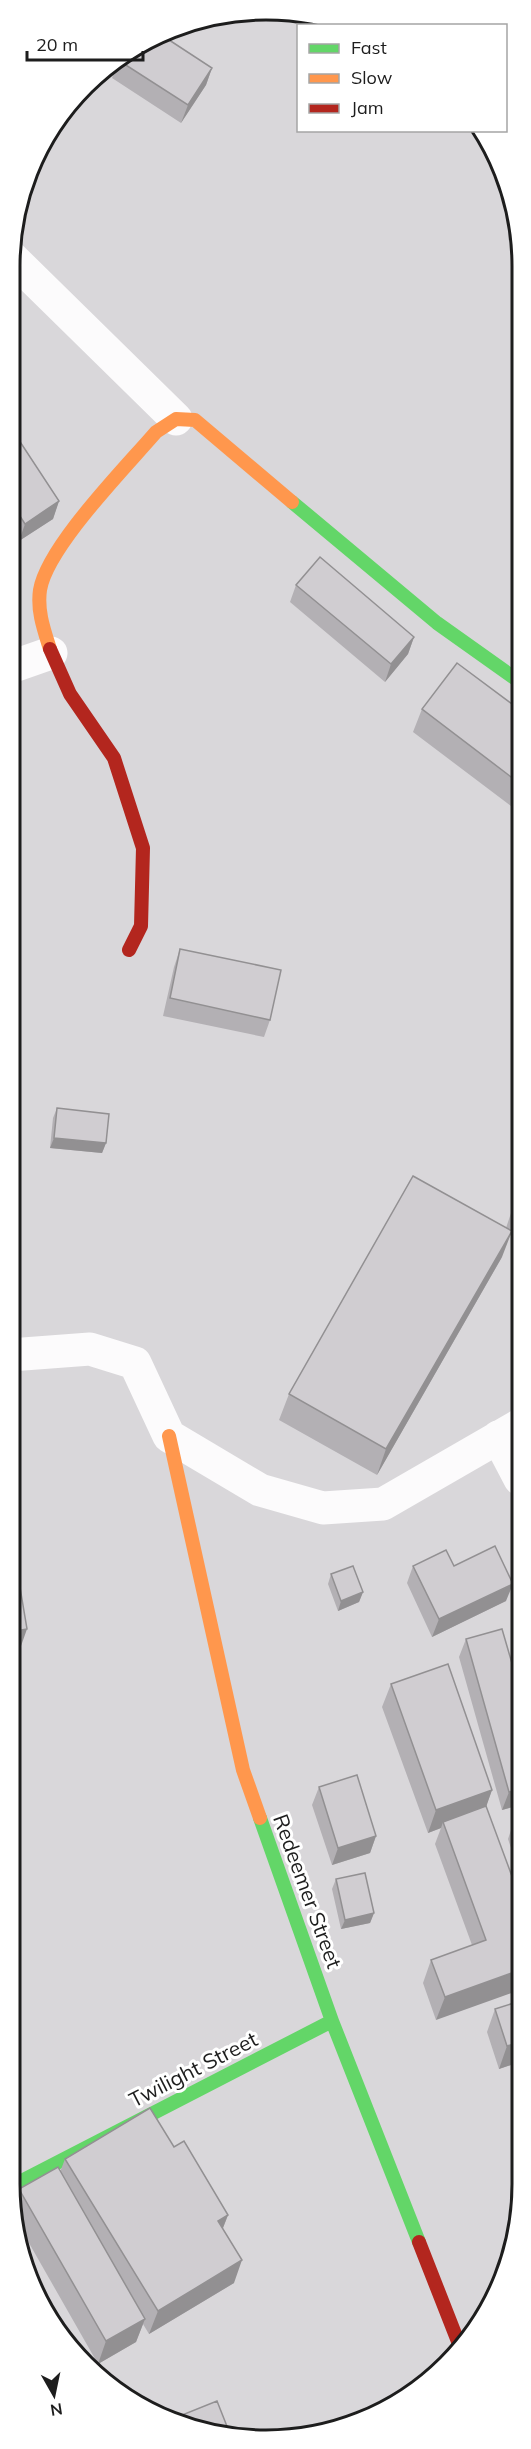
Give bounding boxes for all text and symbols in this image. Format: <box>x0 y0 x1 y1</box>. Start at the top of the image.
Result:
scale bar <box>27 24 142 62</box>
legend <box>297 24 507 132</box>
text: 20 m <box>36 33 78 56</box>
text: Fast <box>351 36 387 59</box>
text: Slow <box>351 66 393 89</box>
text: Jam <box>351 96 384 119</box>
street label: Redeemer Street <box>268 1810 348 1972</box>
street label: Twilight Street <box>125 2026 261 2112</box>
north arrow <box>24 2365 84 2425</box>
text: N <box>49 2399 64 2421</box>

